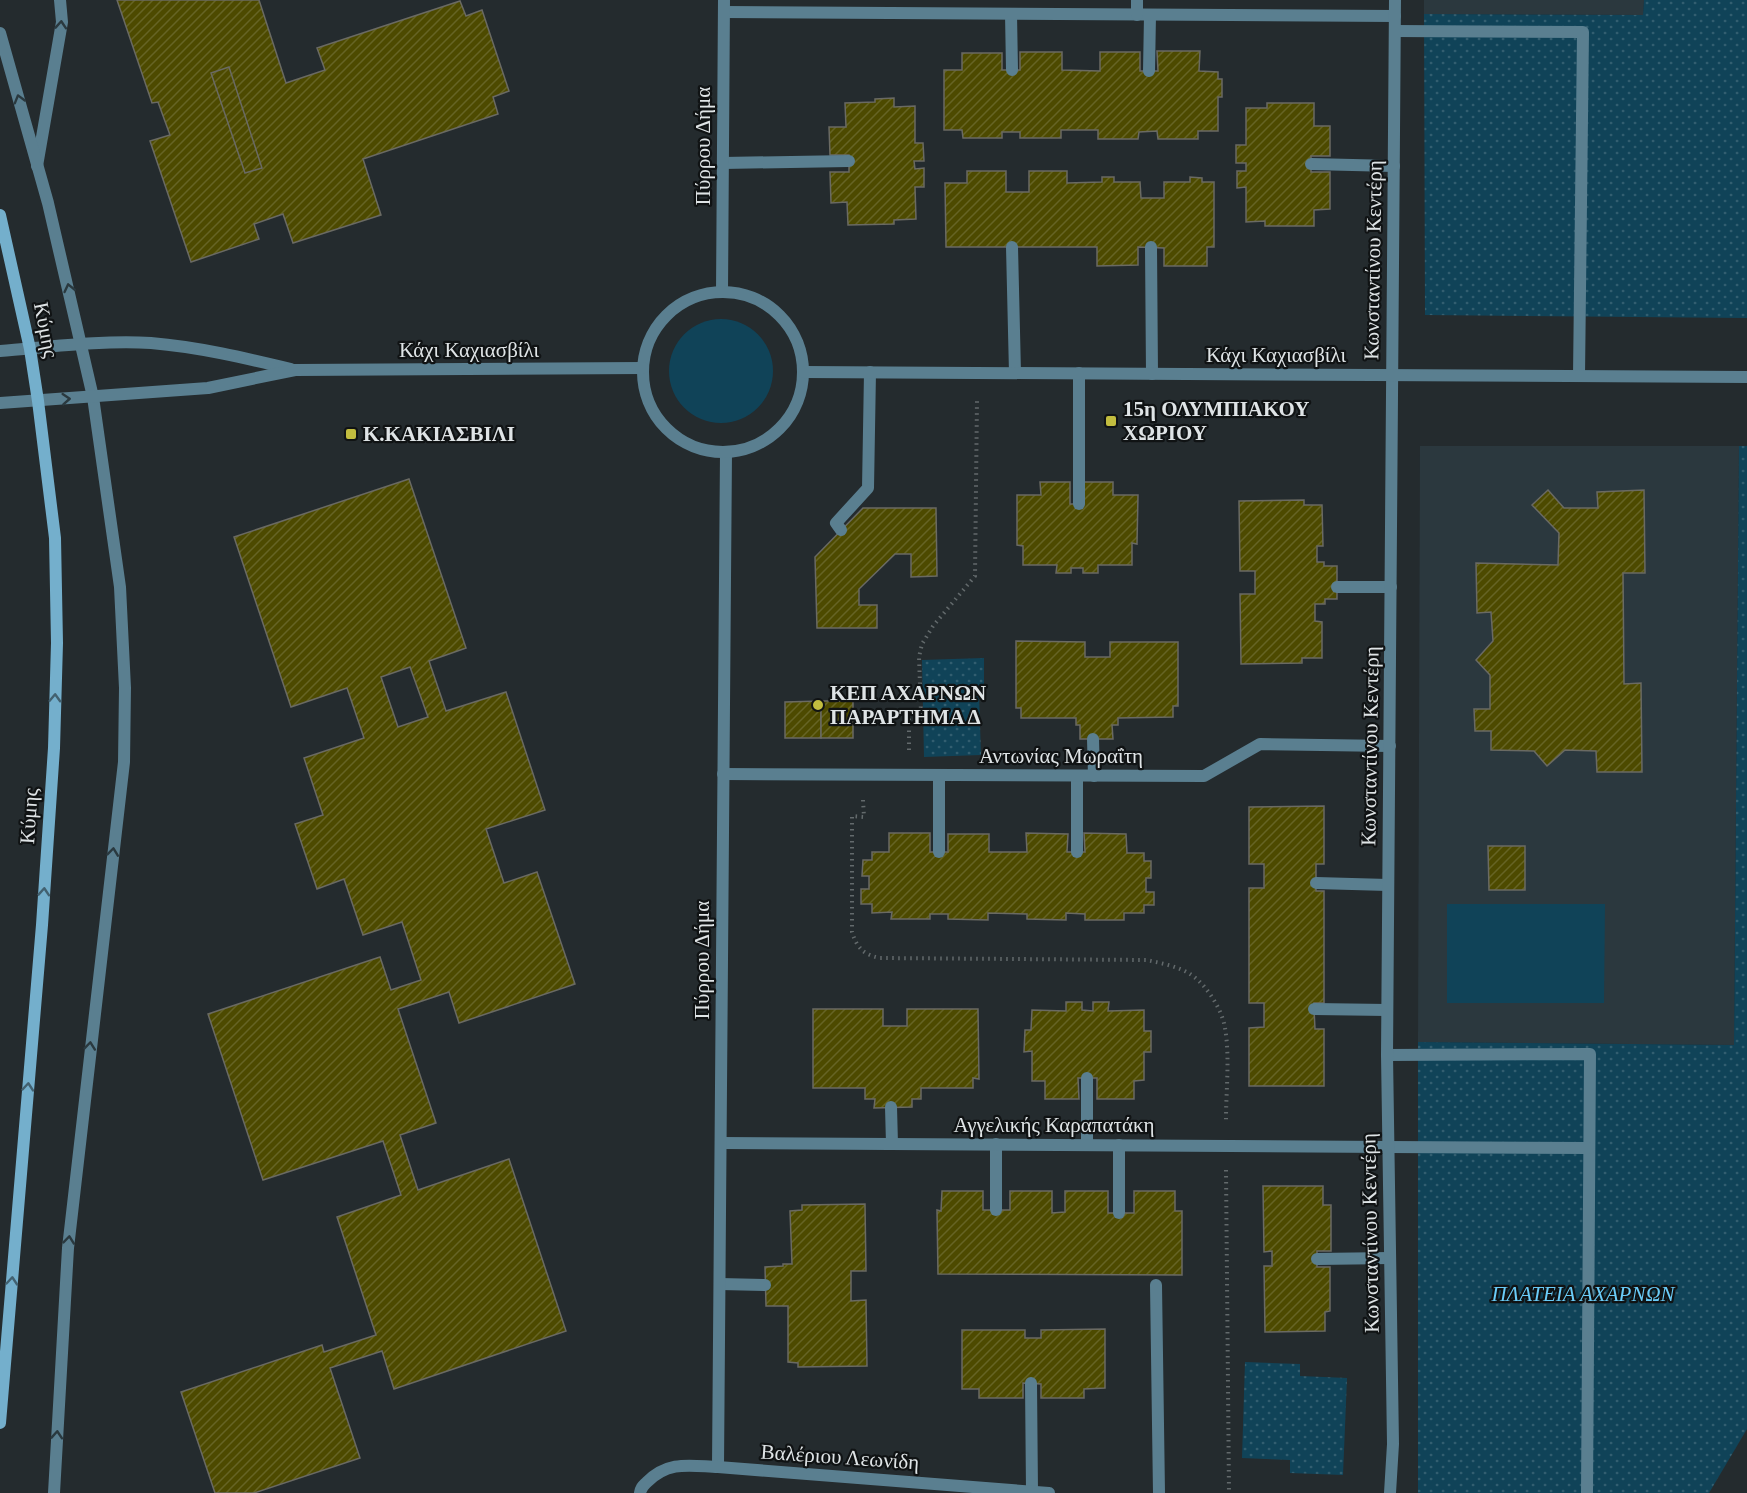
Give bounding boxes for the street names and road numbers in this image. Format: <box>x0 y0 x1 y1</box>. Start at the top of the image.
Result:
street label: Πύρρου Δήμα <box>691 87 715 205</box>
street label: Κωνσταντίνου Κεντέρη <box>1359 160 1387 360</box>
street label: Κύμης <box>29 300 63 361</box>
street label: Κάχι Καχιασβίλι <box>399 338 539 362</box>
street label: Κάχι Καχιασβίλι <box>1206 343 1346 367</box>
street label: Κωνσταντίνου Κεντέρη <box>1356 646 1384 846</box>
street label: Αντωνίας Μωραΐτη <box>979 744 1143 768</box>
street label: Κύμης <box>15 786 43 845</box>
street label: Πύρρου Δήμα <box>690 901 714 1019</box>
street label: Αγγελικής Καραπατάκη <box>954 1113 1154 1137</box>
street label: Κωνσταντίνου Κεντέρη <box>1356 1133 1384 1333</box>
street label: Βαλέριου Λεωνίδη <box>760 1439 920 1475</box>

